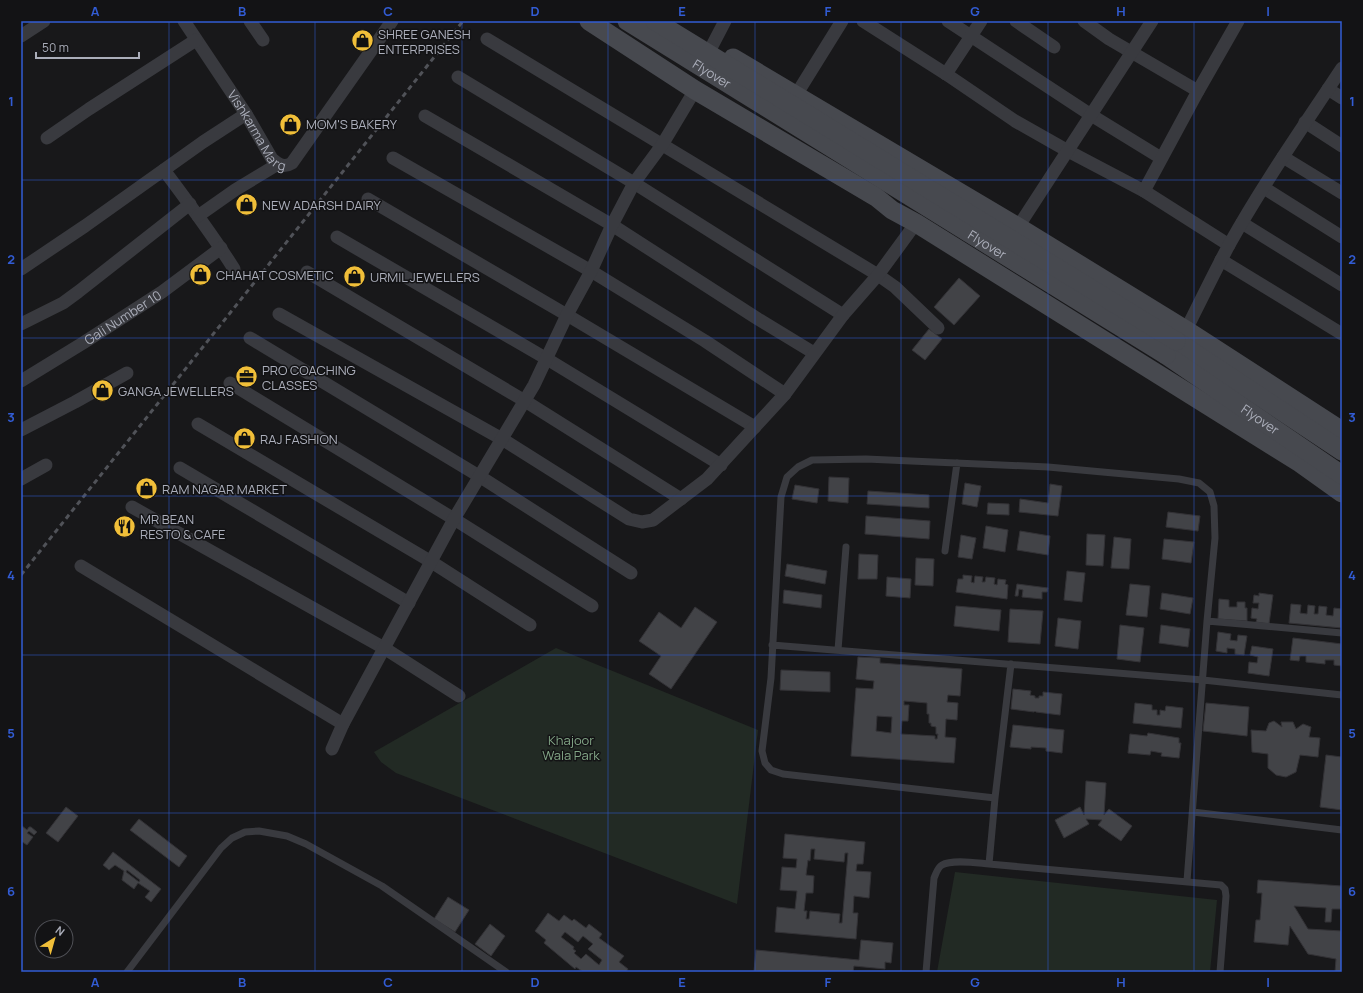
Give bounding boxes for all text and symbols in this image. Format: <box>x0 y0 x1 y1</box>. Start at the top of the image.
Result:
text: A <box>91 2 100 20</box>
text: B <box>238 2 246 20</box>
text: C <box>383 2 393 20</box>
text: D <box>530 2 540 20</box>
text: E <box>678 2 686 20</box>
text: F <box>825 2 832 20</box>
text: G <box>970 2 980 20</box>
text: H <box>1116 2 1126 20</box>
text: I <box>1266 2 1270 20</box>
place label: SHREE GANESH ENTERPRISES <box>378 25 471 58</box>
shop icon: SHREE GANESH ENTERPRISES <box>349 28 375 54</box>
scale bar <box>36 34 139 60</box>
text: 50 m <box>42 39 69 56</box>
street label: Flyover <box>689 55 735 93</box>
street label: Vishkarma Marg <box>223 86 288 175</box>
text: 1 <box>8 92 14 110</box>
text: 1 <box>1349 92 1355 110</box>
shop icon: MOM'S BAKERY <box>278 111 304 137</box>
place label: MOM'S BAKERY <box>306 115 398 133</box>
shop icon: NEW ADARSH DAIRY <box>233 192 259 218</box>
place label: NEW ADARSH DAIRY <box>262 196 382 214</box>
street label: Flyover <box>965 226 1010 263</box>
text: 2 <box>7 250 15 268</box>
text: 2 <box>1348 250 1356 268</box>
shop icon: CHAHAT COSMETIC <box>188 262 214 288</box>
shop icon: URMIL JEWELLERS <box>342 264 368 290</box>
place label: CHAHAT COSMETIC <box>216 266 334 284</box>
place label: URMIL JEWELLERS <box>370 268 480 286</box>
street label: Gali Number 10 <box>81 286 165 349</box>
place label: PRO COACHING CLASSES <box>262 361 356 394</box>
office icon: PRO COACHING CLASSES <box>234 364 260 390</box>
shop icon: GANGA JEWELLERS <box>90 378 116 404</box>
place label: GANGA JEWELLERS <box>118 382 234 400</box>
street label: Flyover <box>1238 400 1283 439</box>
text: 3 <box>7 408 15 426</box>
text: 3 <box>1348 408 1356 426</box>
shop icon: RAJ FASHION <box>232 426 258 452</box>
place label: RAJ FASHION <box>260 430 338 448</box>
shop icon: RAM NAGAR MARKET <box>133 476 159 502</box>
place label: RAM NAGAR MARKET <box>162 480 287 498</box>
place label: MR BEAN RESTO & CAFE <box>140 510 225 543</box>
restaurant icon: MR BEAN RESTO & CAFE <box>111 513 137 539</box>
text: 4 <box>7 566 15 584</box>
text: 4 <box>1348 566 1356 584</box>
text: 5 <box>7 724 15 742</box>
text: 5 <box>1348 724 1356 742</box>
park label: Khajoor Wala Park <box>542 731 600 764</box>
text: 6 <box>7 882 15 900</box>
text: 6 <box>1348 882 1356 900</box>
north arrow <box>34 919 74 959</box>
text: N <box>53 922 68 939</box>
text: A <box>91 973 100 991</box>
text: B <box>238 973 246 991</box>
text: C <box>383 973 393 991</box>
text: D <box>530 973 540 991</box>
text: E <box>678 973 686 991</box>
text: F <box>825 973 832 991</box>
text: G <box>970 973 980 991</box>
text: H <box>1116 973 1126 991</box>
text: I <box>1266 973 1270 991</box>

